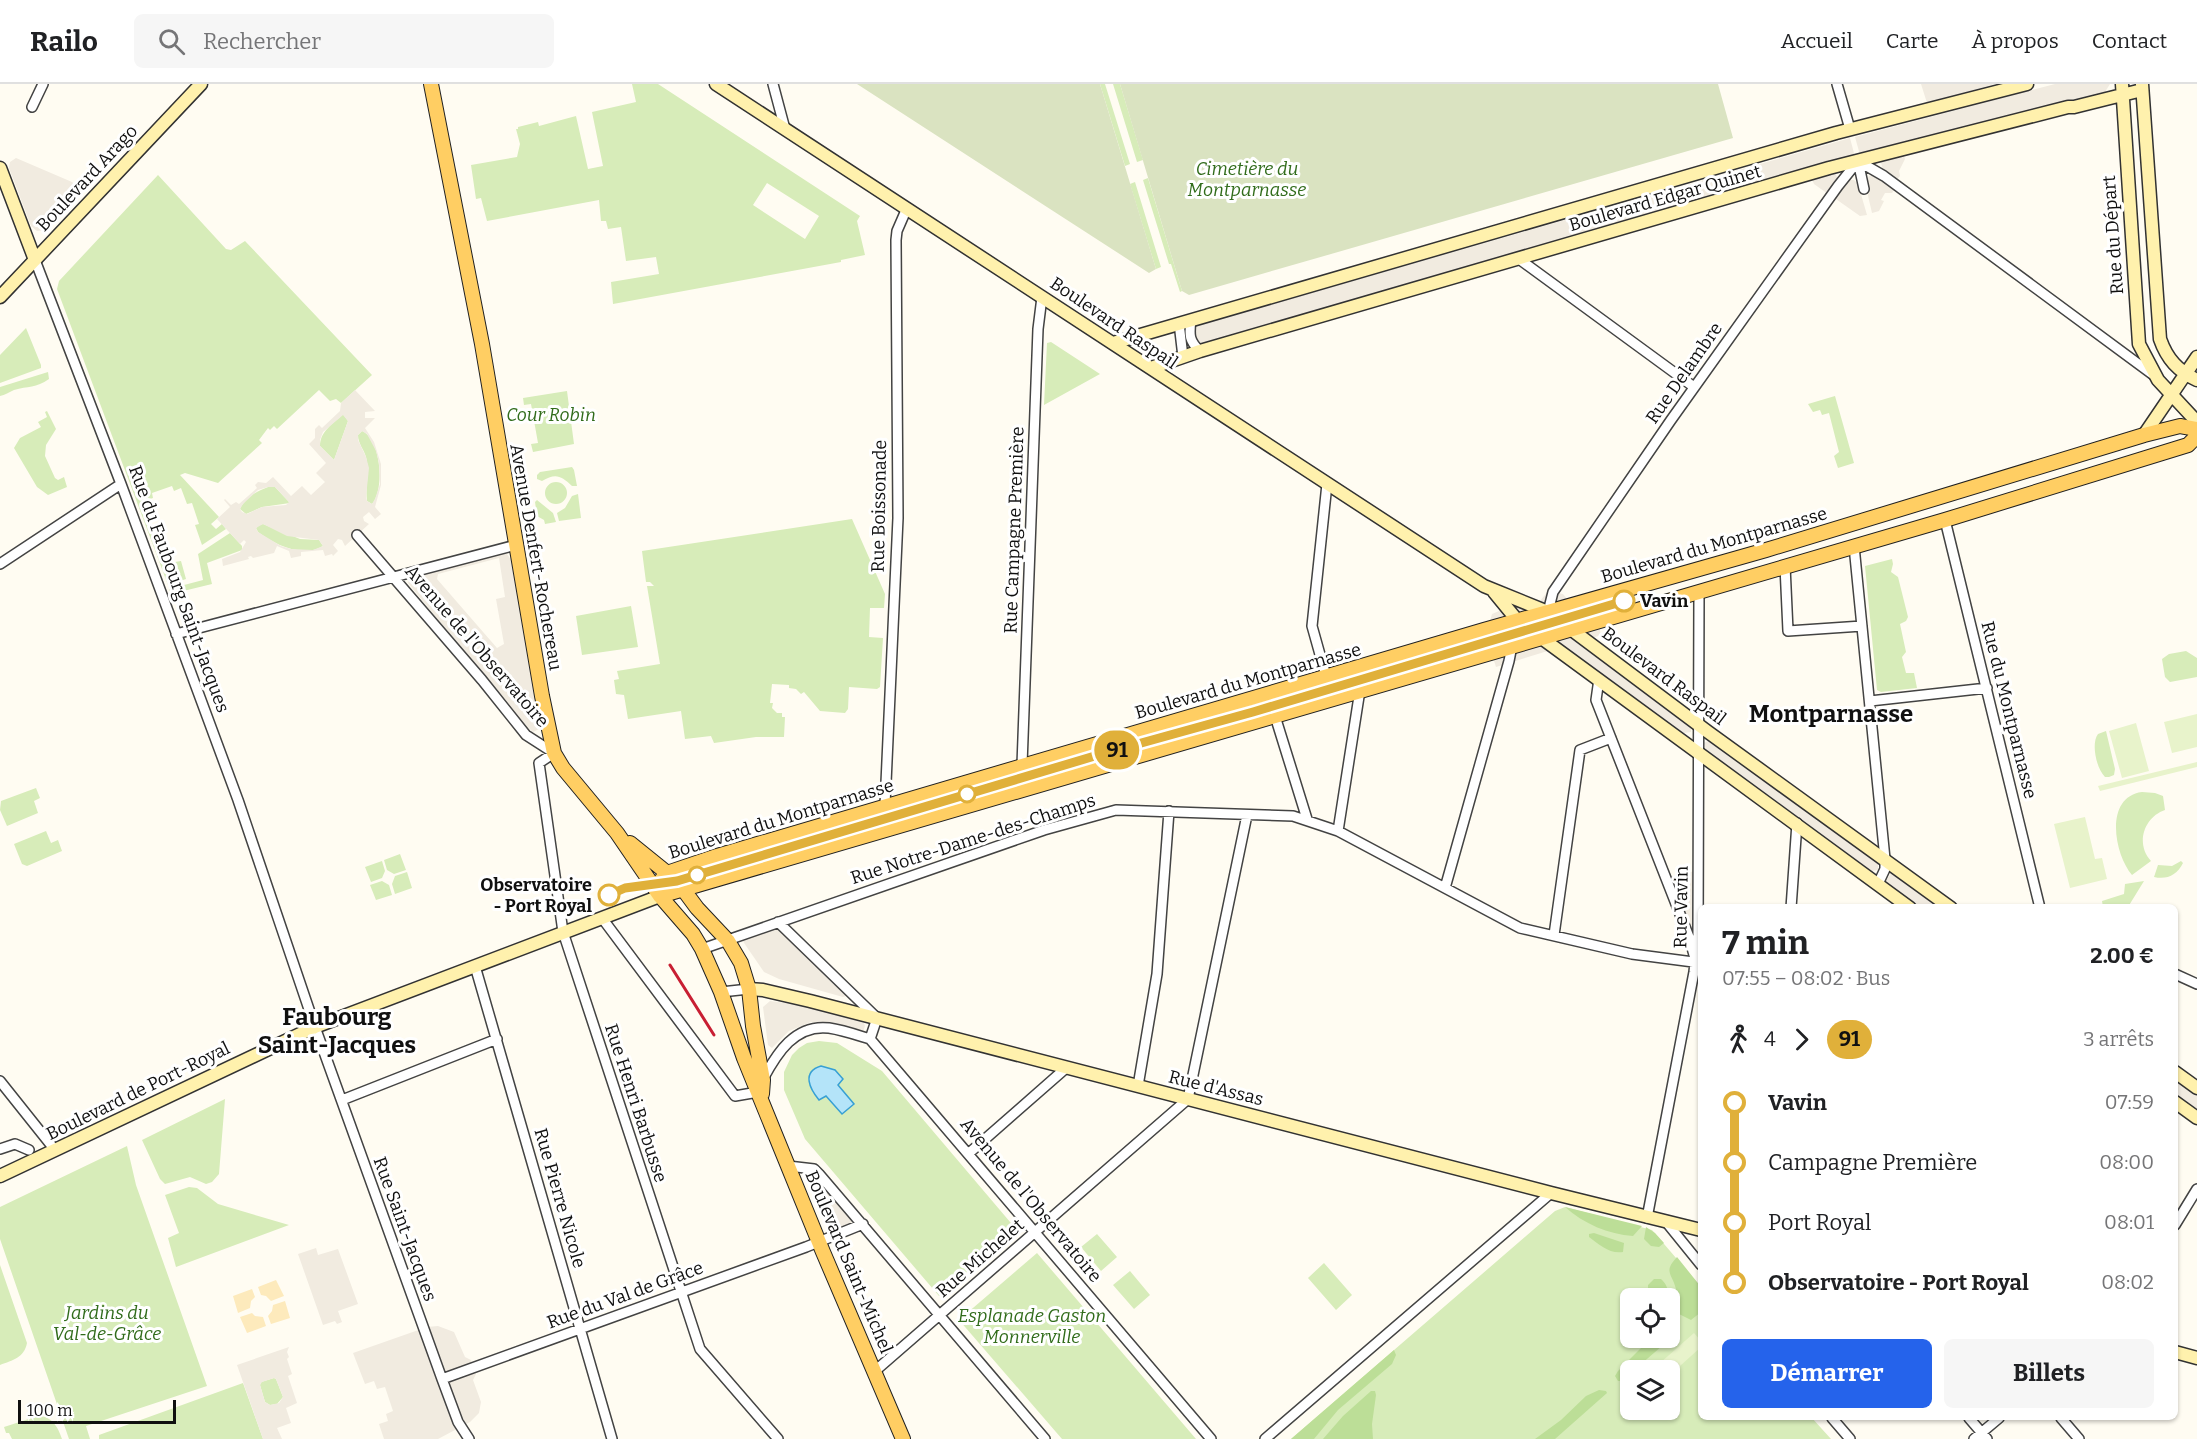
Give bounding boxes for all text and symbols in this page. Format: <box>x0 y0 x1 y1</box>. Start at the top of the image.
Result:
search box <box>134 14 554 68</box>
text: Railo <box>30 25 98 58</box>
icon: search <box>155 25 188 58</box>
text: Rechercher <box>203 28 321 55</box>
text: Accueil <box>1781 28 1853 54</box>
text: Carte <box>1886 28 1939 54</box>
text: À propos <box>1972 28 2059 54</box>
text: Contact <box>2092 28 2167 54</box>
street label: Boulevard Arago <box>32 120 142 236</box>
park label: Cimetière du Montparnasse <box>1188 158 1306 201</box>
street label: Boulevard Edgar Quinet <box>1566 160 1764 236</box>
street label: Rue du Départ <box>2098 174 2128 295</box>
street label: Boulevard Raspail <box>1046 272 1182 374</box>
street label: Rue Delambre <box>1641 318 1727 428</box>
park label: Cour Robin <box>506 404 596 426</box>
street label: Rue Campagne Première <box>999 426 1029 634</box>
street label: Rue Boissonade <box>867 440 891 572</box>
street label: Avenue Denfert-Rochereau <box>505 442 567 672</box>
street label: Rue du Faubourg Saint-Jacques <box>124 462 234 716</box>
street label: Boulevard du Montparnasse <box>1598 502 1830 588</box>
street label: Avenue de l'Observatoire <box>400 560 554 732</box>
marker: Vavin <box>1613 590 1635 612</box>
place label: Vavin <box>1640 590 1689 612</box>
street label: Rue du Montparnasse <box>1976 619 2042 801</box>
street label: Boulevard Raspail <box>1598 622 1730 730</box>
street label: Boulevard du Montparnasse <box>1132 638 1364 724</box>
district label: Montparnasse <box>1749 700 1913 728</box>
line badge: 91 <box>1090 730 1144 770</box>
text: 91 <box>1106 737 1128 763</box>
street label: Boulevard du Montparnasse <box>666 774 896 864</box>
unlabelled marker <box>958 785 976 803</box>
street label: Rue Notre-Dame-des-Champs <box>848 789 1098 889</box>
street label: Rue Vavin <box>1669 865 1693 949</box>
unlabelled marker <box>688 866 706 884</box>
place label: Observatoire - Port Royal <box>480 874 592 917</box>
marker: Observatoire - Port Royal <box>598 884 620 906</box>
text: 7 min <box>1722 923 1809 963</box>
text: 2.00 € <box>2090 942 2154 969</box>
text: 07:55 – 08:02 · Bus <box>1722 966 1890 990</box>
district label: Faubourg Saint-Jacques <box>258 1003 416 1059</box>
street label: Rue Henri Barbusse <box>600 1021 672 1185</box>
icon: walk <box>1722 1023 1755 1056</box>
icon: forward <box>1785 1023 1818 1056</box>
text: 91 <box>1839 1026 1860 1052</box>
text: 4 <box>1764 1027 1776 1051</box>
text: 3 arrêts <box>2083 1027 2154 1051</box>
street label: Boulevard de Port-Royal <box>43 1037 233 1145</box>
street label: Rue d'Assas <box>1166 1066 1266 1110</box>
text: Vavin <box>1768 1089 1827 1116</box>
text: 07:59 <box>2105 1090 2154 1114</box>
street label: Avenue de l'Observatoire <box>956 1113 1106 1287</box>
street label: Rue Pierre Nicole <box>530 1126 590 1270</box>
text: Campagne Première <box>1768 1149 1977 1176</box>
text: 08:00 <box>2099 1150 2154 1174</box>
street label: Rue Saint-Jacques <box>369 1154 441 1304</box>
street label: Boulevard Saint-Michel <box>800 1167 898 1357</box>
text: Port Royal <box>1768 1209 1871 1236</box>
text: 08:01 <box>2104 1210 2154 1234</box>
street label: Rue Michelet <box>932 1214 1029 1302</box>
street label: Rue du Val de Grâce <box>544 1257 706 1333</box>
text: Observatoire - Port Royal <box>1768 1269 2029 1296</box>
text: 08:02 <box>2101 1270 2154 1294</box>
map controls <box>1620 1288 1680 1420</box>
button: locate <box>1620 1288 1680 1348</box>
park label: Jardins du Val-de-Grâce <box>53 1302 161 1345</box>
park label: Esplanade Gaston Monnerville <box>958 1305 1106 1348</box>
button: Démarrer <box>1722 1339 1932 1408</box>
button: Billets <box>1944 1339 2154 1408</box>
button: layers <box>1620 1360 1680 1420</box>
scale bar <box>18 1397 176 1424</box>
text: 100 m <box>27 1401 72 1420</box>

